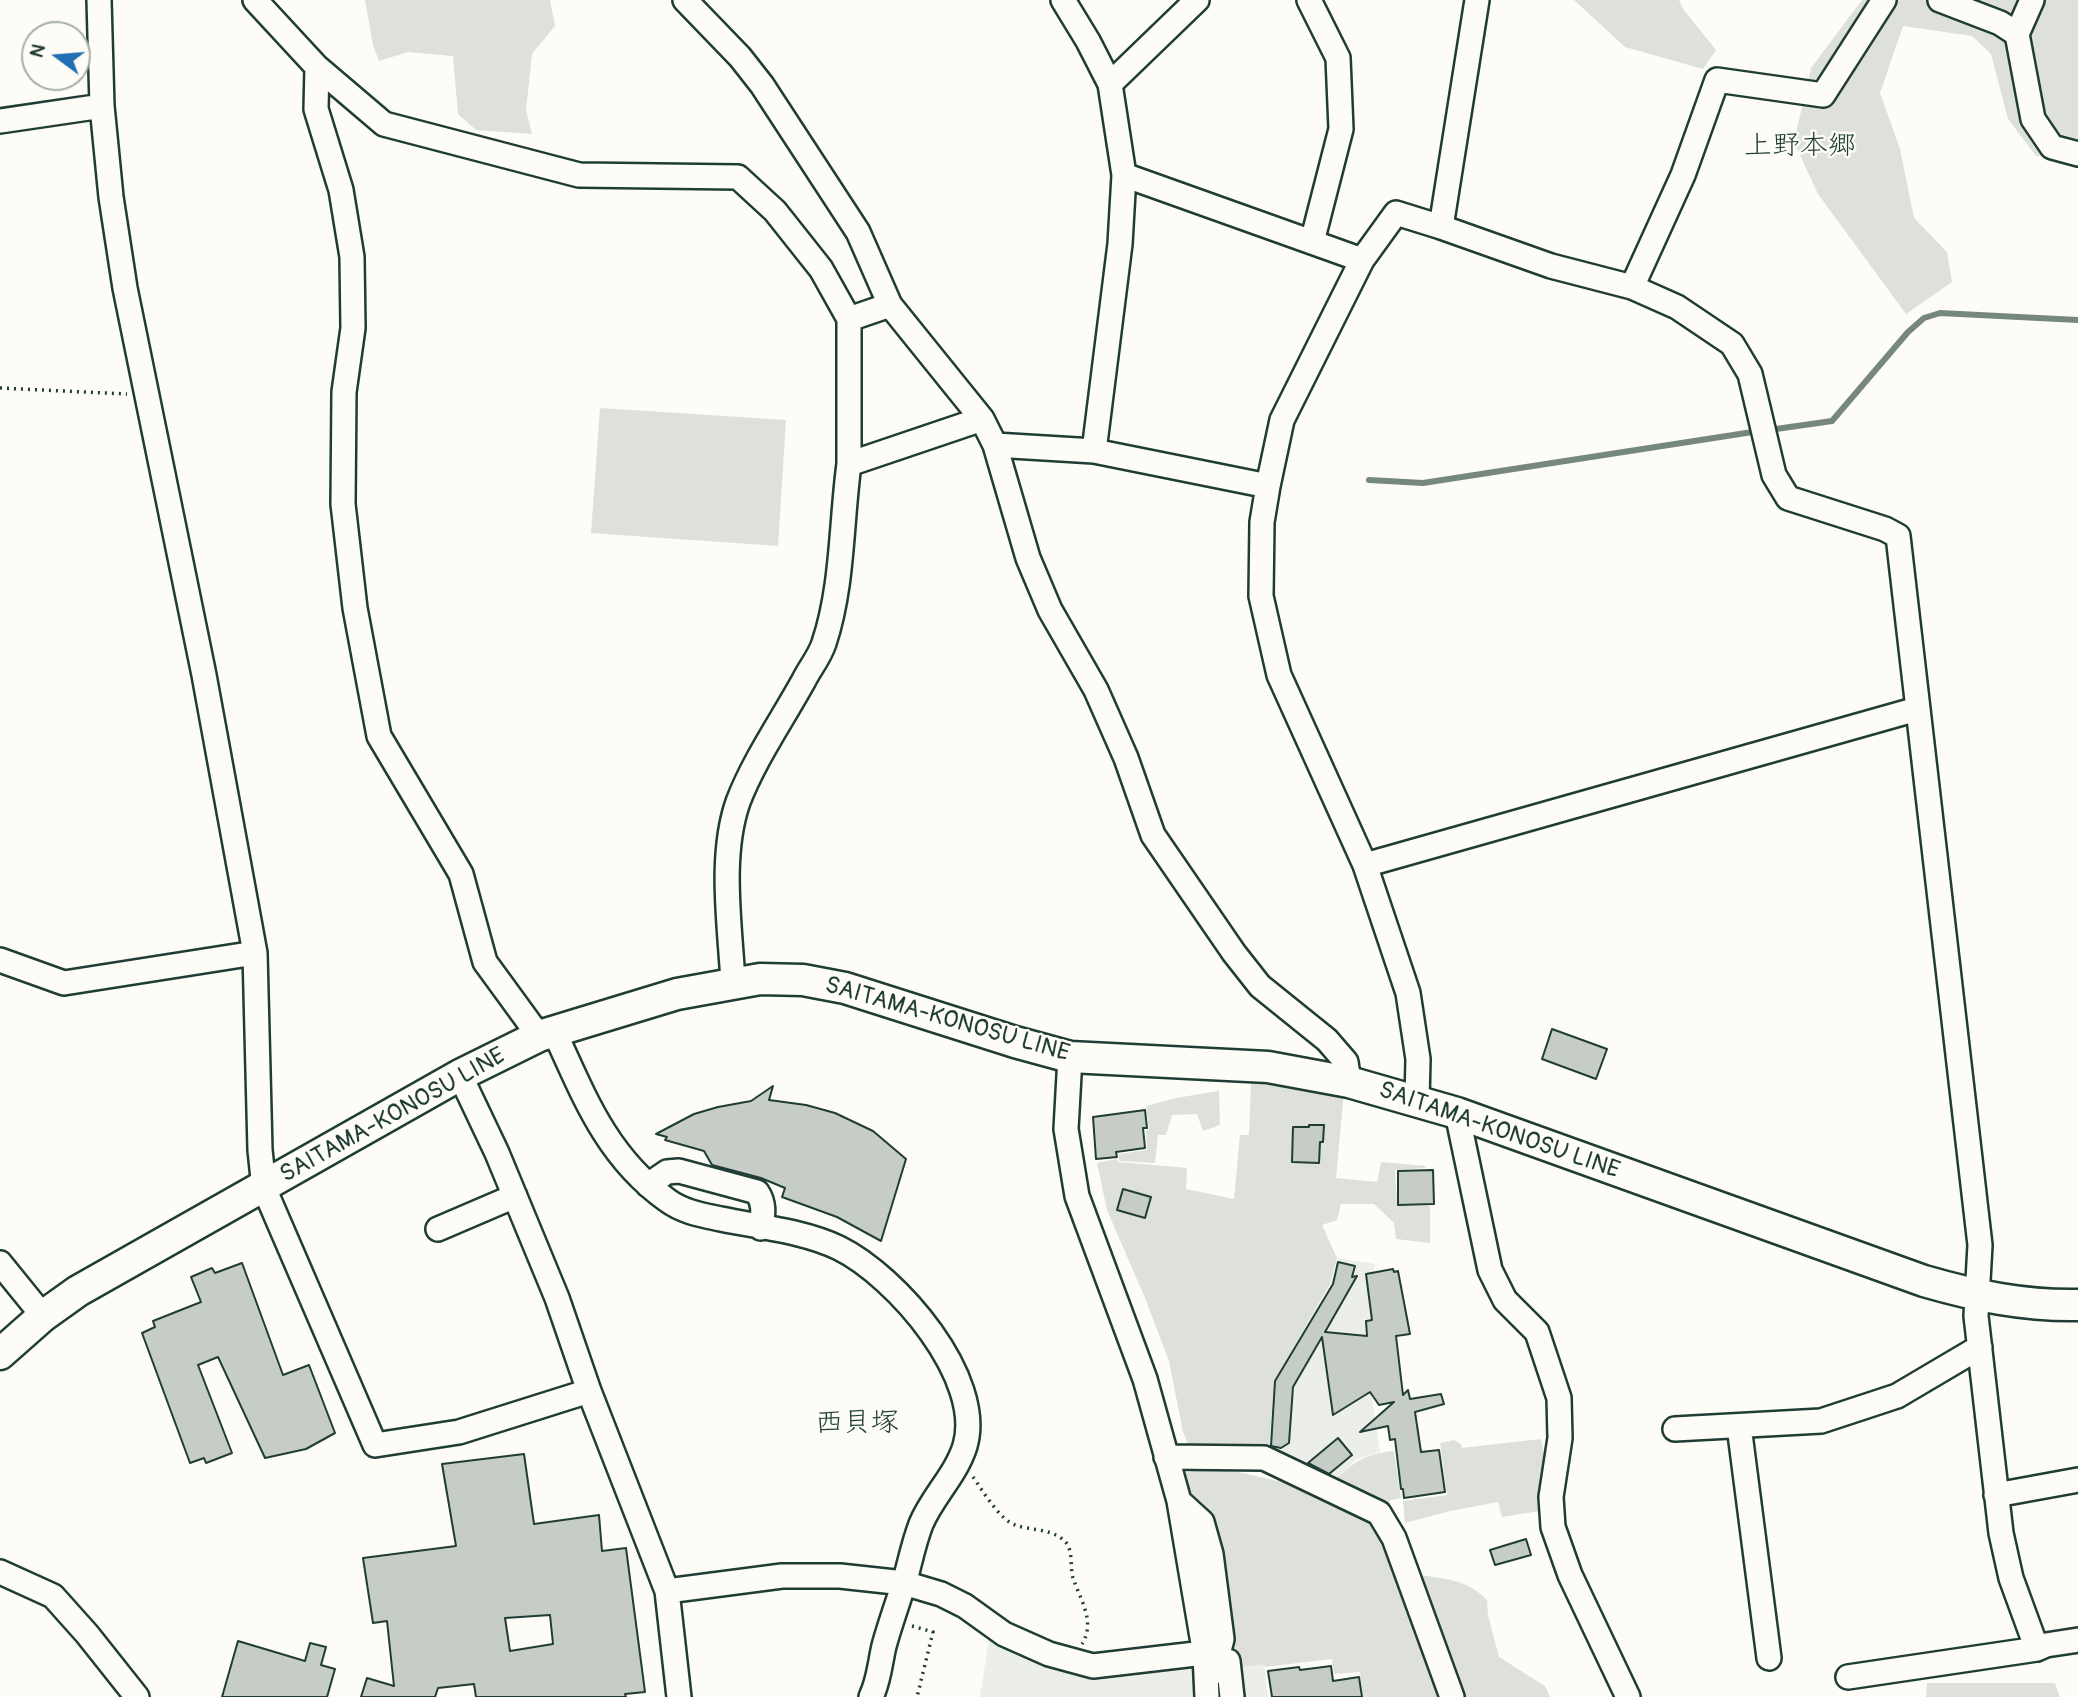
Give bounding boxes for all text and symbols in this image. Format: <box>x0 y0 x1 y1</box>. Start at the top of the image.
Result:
north arrow <box>21 21 91 91</box>
text: N <box>24 41 51 60</box>
district label: 上野本郷 <box>1744 130 1856 164</box>
street label: SAITAMA-KONOSU LINE <box>821 971 1073 1069</box>
street label: SAITAMA-KONOSU LINE <box>275 1042 511 1190</box>
street label: SAITAMA-KONOSU LINE <box>1375 1076 1623 1186</box>
district label: 西貝塚 <box>815 1407 899 1441</box>

